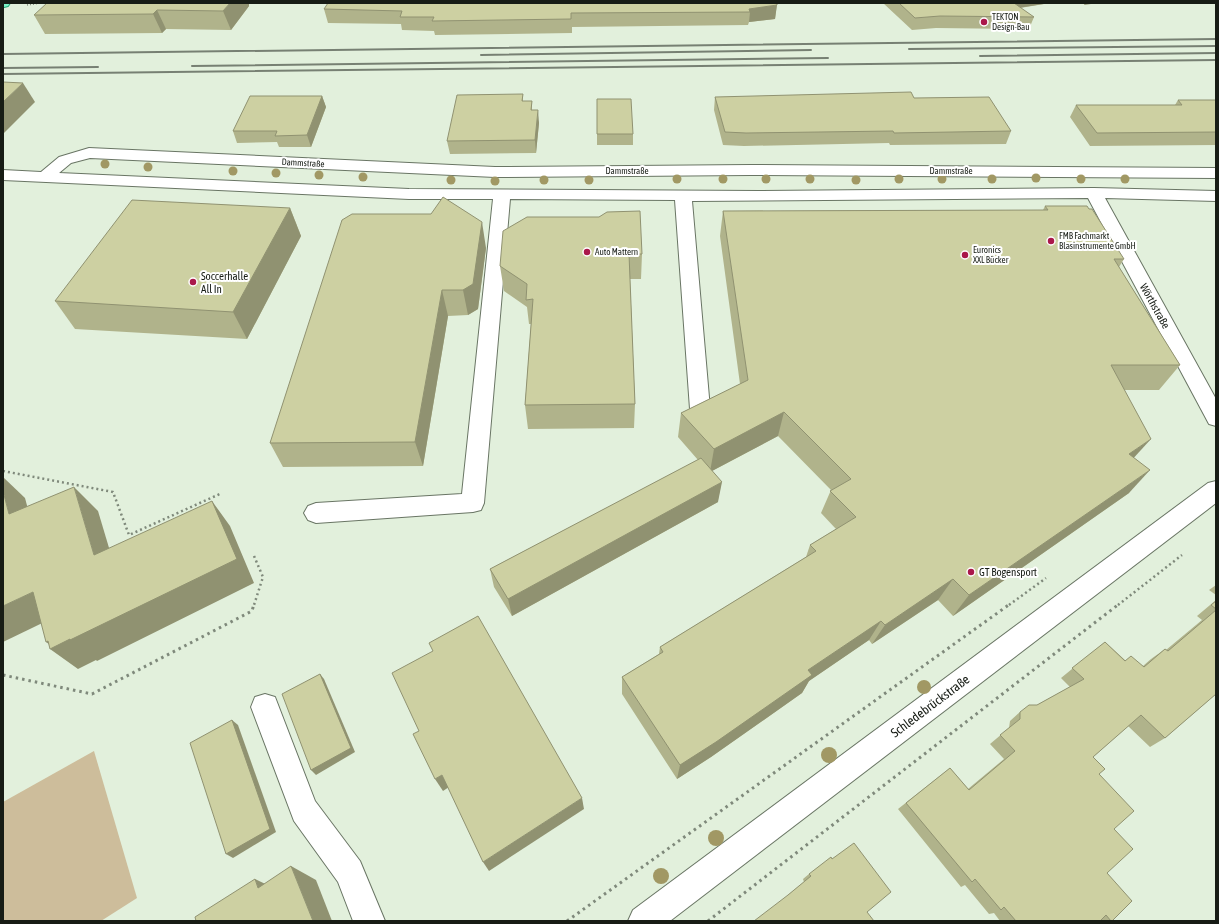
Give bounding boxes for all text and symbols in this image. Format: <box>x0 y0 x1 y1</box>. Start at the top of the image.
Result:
place label: TEKTON Design-Bau <box>992 12 1030 32</box>
marker: TEKTON Design-Bau <box>979 17 989 27</box>
street label: Dammstraße <box>281 157 325 169</box>
street label: Dammstraße <box>606 166 648 176</box>
street label: Dammstraße <box>930 166 972 176</box>
place label: FMB Fachmarkt Blasinstrumente GmbH <box>1059 231 1136 251</box>
marker: FMB Fachmarkt Blasinstrumente GmbH <box>1046 236 1056 246</box>
place label: Euronics XXL Bücker <box>973 245 1009 265</box>
marker: Auto Mattern <box>582 247 592 257</box>
place label: Auto Mattern <box>595 247 638 257</box>
marker: Euronics XXL Bücker <box>960 250 970 260</box>
place label: Soccerhalle All In <box>201 270 248 295</box>
marker: Soccerhalle All In <box>188 277 198 287</box>
street label: Wörthstraße <box>1138 281 1172 331</box>
place label: GT Bogensport <box>979 566 1037 578</box>
marker: GT Bogensport <box>966 567 976 577</box>
street label: Schledebrückstraße <box>888 671 972 740</box>

